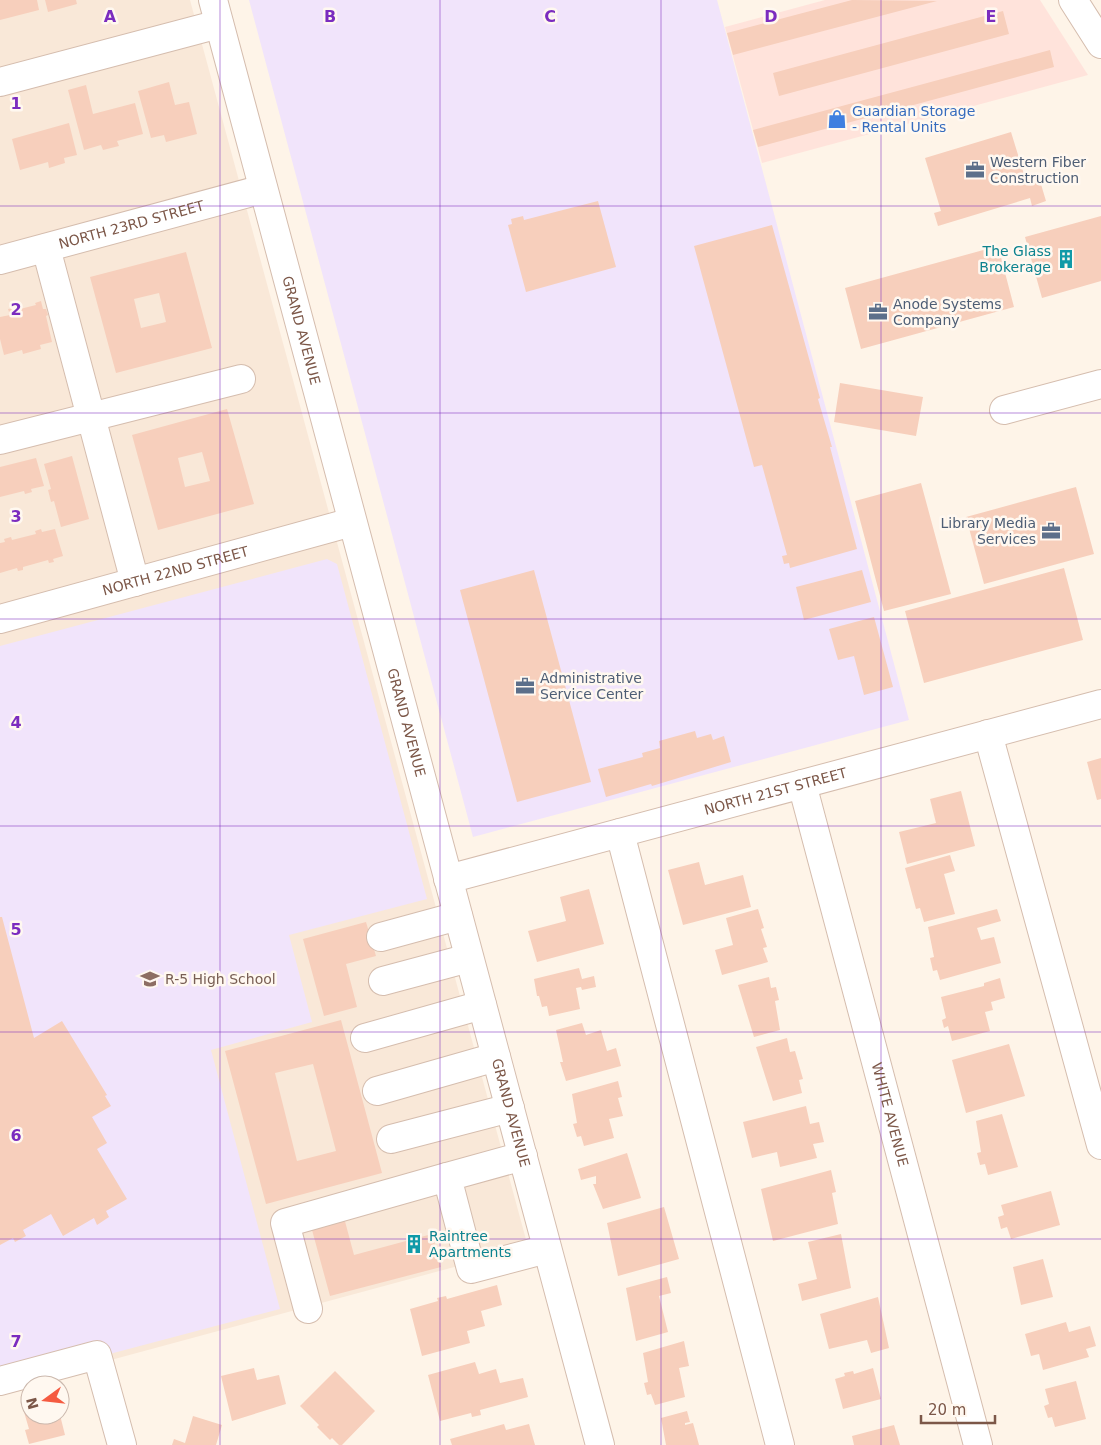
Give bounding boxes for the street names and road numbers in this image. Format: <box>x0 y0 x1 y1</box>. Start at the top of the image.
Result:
street label: NORTH 23RD STREET <box>57 197 206 252</box>
street label: GRAND AVENUE <box>279 274 324 387</box>
street label: NORTH 22ND STREET <box>101 543 251 598</box>
street label: GRAND AVENUE <box>384 666 429 779</box>
street label: NORTH 21ST STREET <box>702 764 849 818</box>
street label: GRAND AVENUE <box>489 1057 533 1169</box>
street label: WHITE AVENUE <box>868 1061 912 1168</box>

